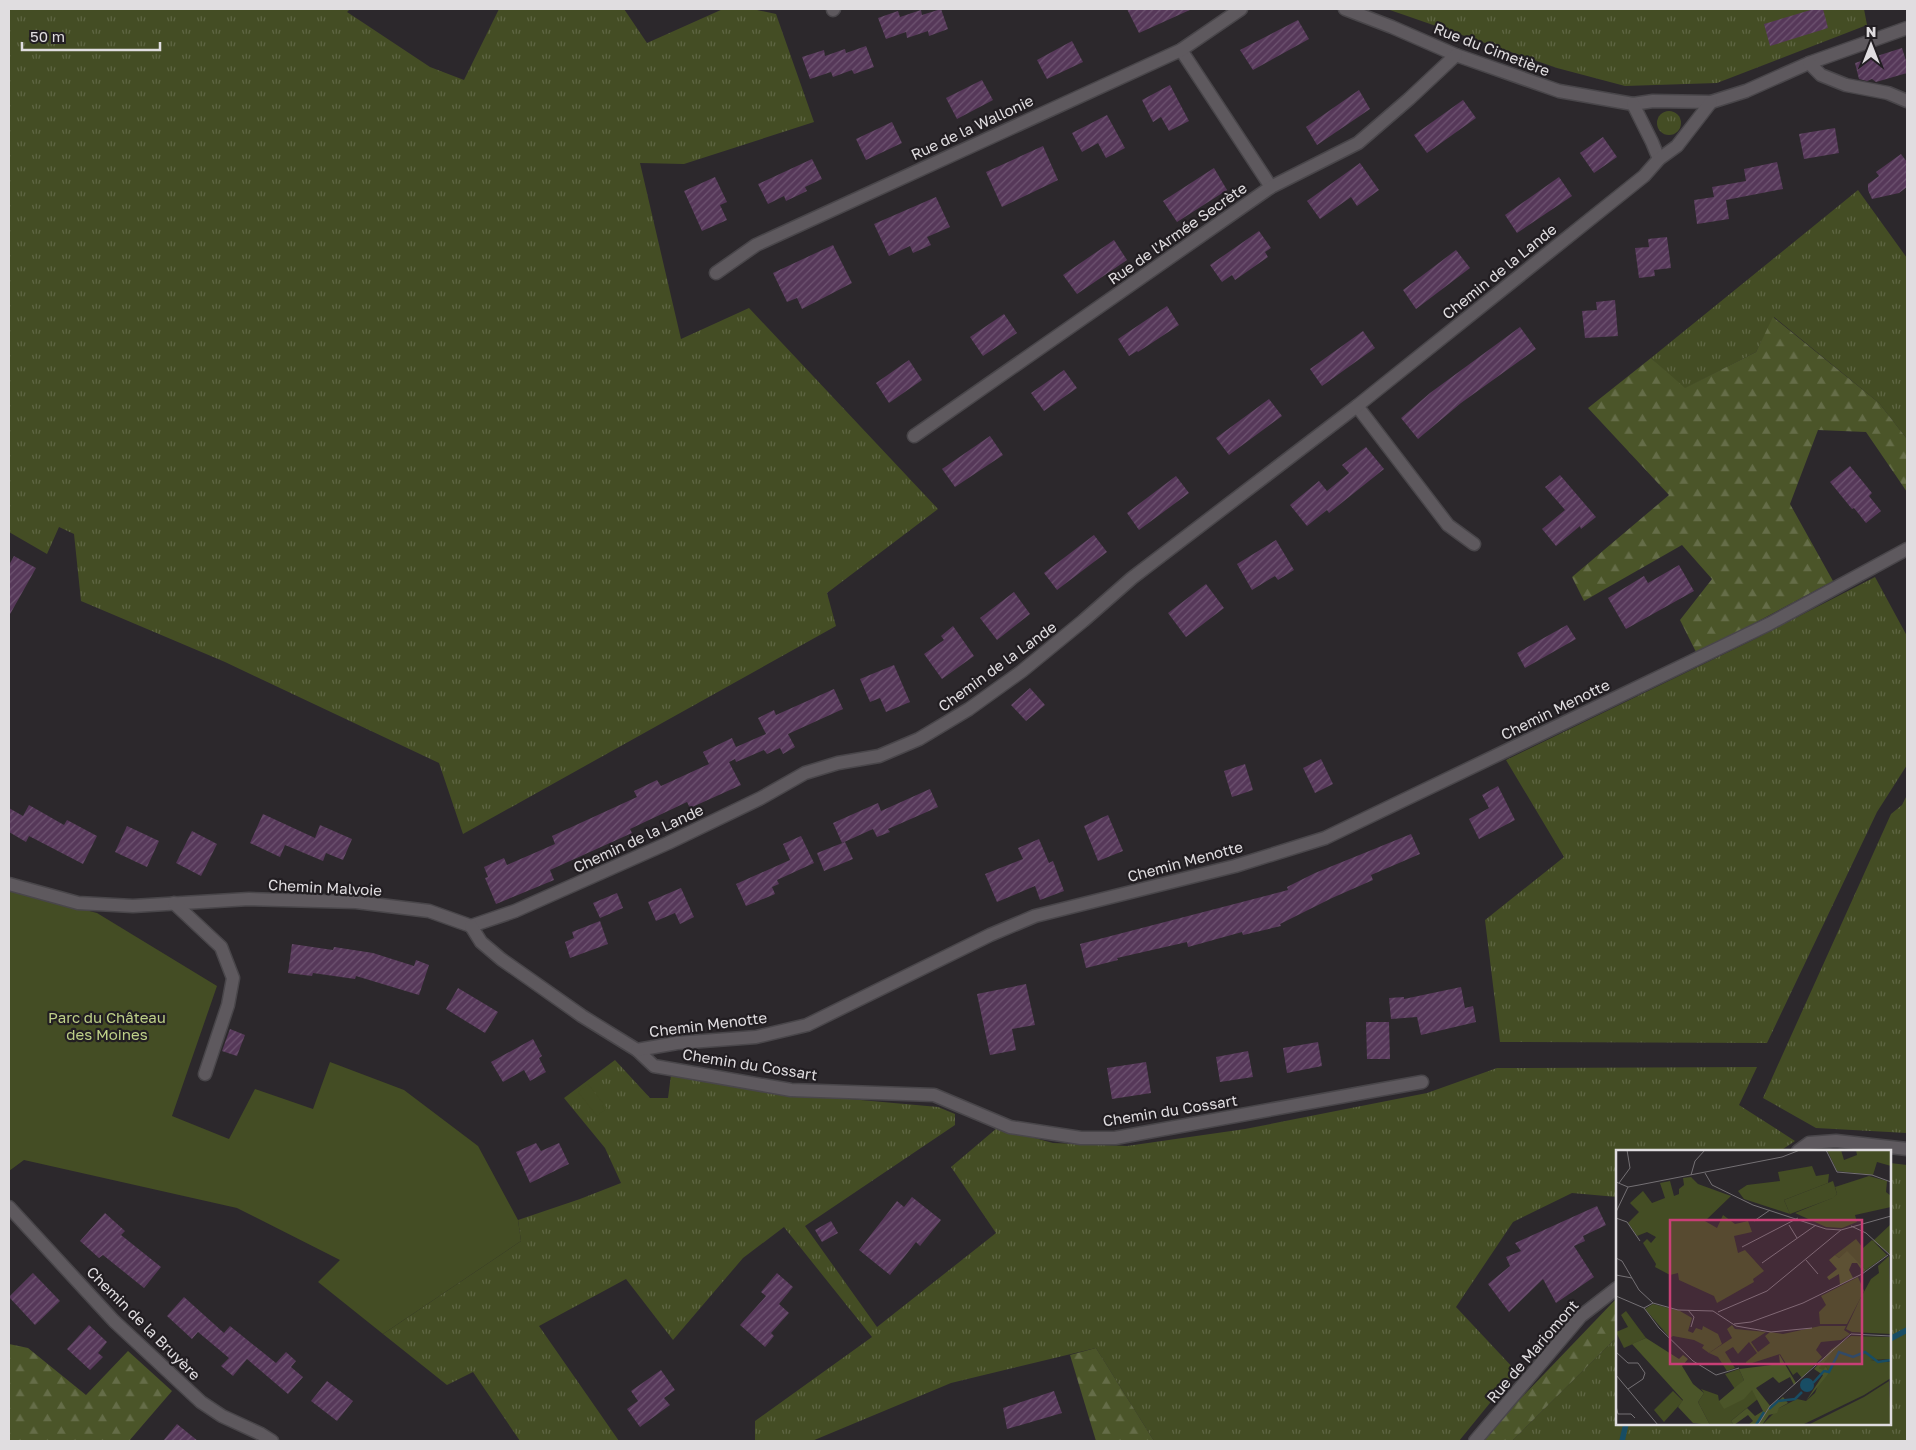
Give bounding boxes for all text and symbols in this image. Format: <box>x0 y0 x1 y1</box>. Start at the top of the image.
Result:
street label: Rue du Cimetière <box>1431 19 1553 80</box>
scale bar <box>22 20 160 52</box>
north arrow <box>1846 20 1896 70</box>
text: N <box>1866 23 1876 40</box>
text: 50 m <box>30 27 65 45</box>
street label: Rue de la Wallonie <box>908 91 1036 163</box>
street label: Rue de l'Armée Secrète <box>1104 178 1250 288</box>
street label: Chemin de la Lande <box>1438 219 1560 322</box>
street label: Chemin de la Lande <box>935 617 1060 715</box>
street label: Chemin Menotte <box>1498 675 1613 743</box>
street label: Chemin de la Lande <box>570 800 706 876</box>
street label: Chemin Menotte <box>1125 837 1245 885</box>
street label: Chemin Malvoie <box>268 875 383 899</box>
park label: Parc du Château des Moines <box>48 1008 166 1043</box>
street label: Chemin Menotte <box>648 1008 768 1040</box>
street label: Chemin du Cossart <box>681 1044 819 1084</box>
street label: Chemin du Cossart <box>1101 1090 1239 1130</box>
inset map <box>1616 1150 1891 1425</box>
street label: Chemin de la Bruyère <box>83 1262 205 1384</box>
street label: Rue de Mariomont <box>1482 1296 1582 1406</box>

